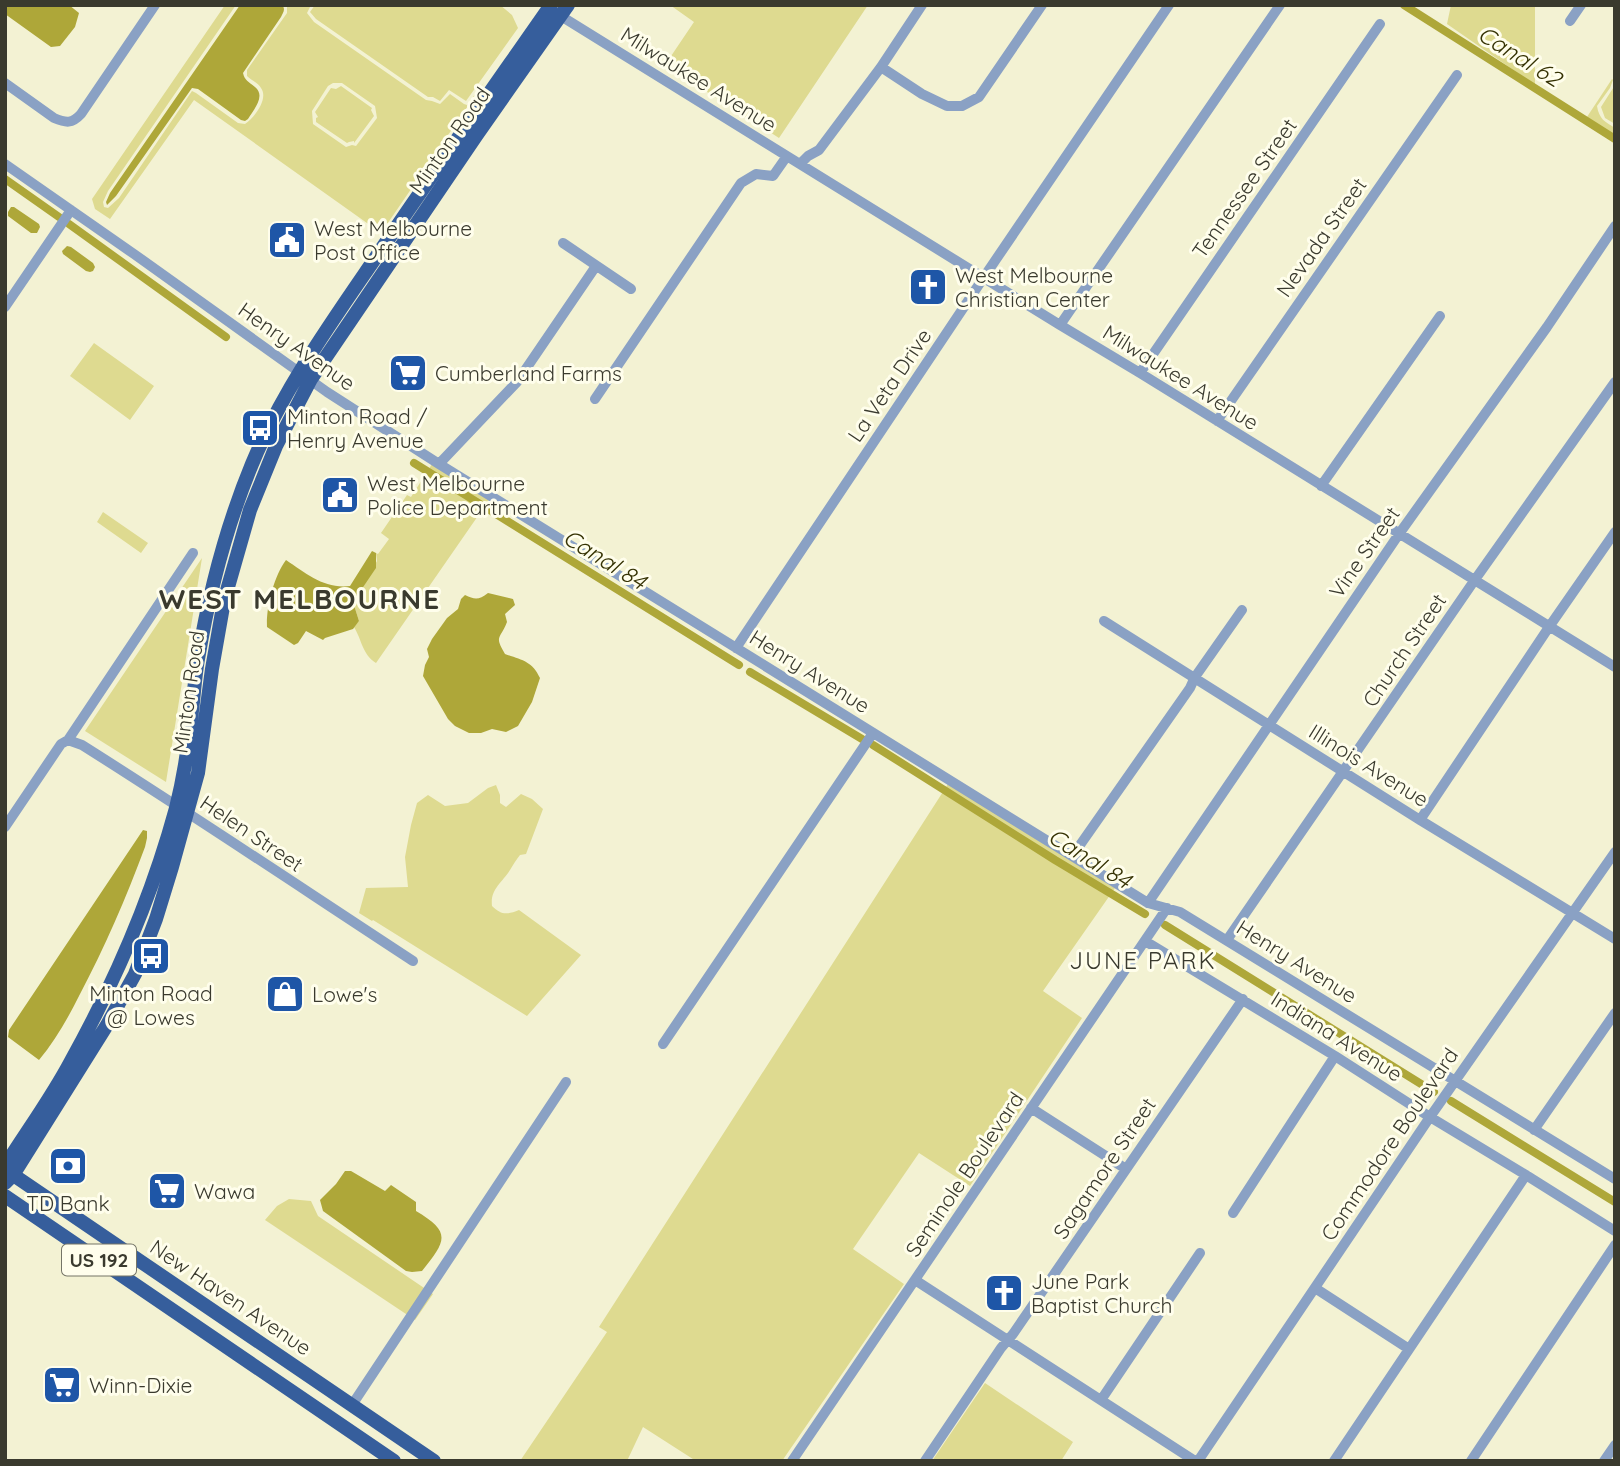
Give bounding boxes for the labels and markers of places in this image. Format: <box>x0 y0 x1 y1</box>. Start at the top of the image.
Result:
place label: West Melbourne Post Office <box>314 215 472 265</box>
public building icon: West Melbourne Post Office <box>266 219 308 261</box>
place label: West Melbourne Christian Center <box>955 262 1113 312</box>
church icon: West Melbourne Christian Center <box>907 266 949 308</box>
supermarket icon: Cumberland Farms <box>387 352 429 394</box>
place label: Cumberland Farms <box>435 360 622 386</box>
place label: Minton Road / Henry Avenue <box>287 403 427 453</box>
bus stop icon: Minton Road / Henry Avenue <box>239 407 281 449</box>
place label: West Melbourne Police Department <box>367 470 548 520</box>
public building icon: West Melbourne Police Department <box>319 474 361 516</box>
bus stop icon: Minton Road @ Lowes <box>130 935 172 977</box>
shop icon: Lowe's <box>264 973 306 1015</box>
place label: Minton Road @ Lowes <box>89 980 213 1030</box>
place label: Lowe's <box>312 981 377 1007</box>
bank icon: TD Bank <box>47 1145 89 1187</box>
supermarket icon: Wawa <box>146 1170 188 1212</box>
place label: Wawa <box>194 1178 255 1204</box>
place label: TD Bank <box>26 1190 110 1216</box>
place label: June Park Baptist Church <box>1031 1268 1172 1318</box>
church icon: June Park Baptist Church <box>983 1272 1025 1314</box>
supermarket icon: Winn-Dixie <box>41 1364 83 1406</box>
place label: Winn-Dixie <box>89 1372 192 1398</box>

